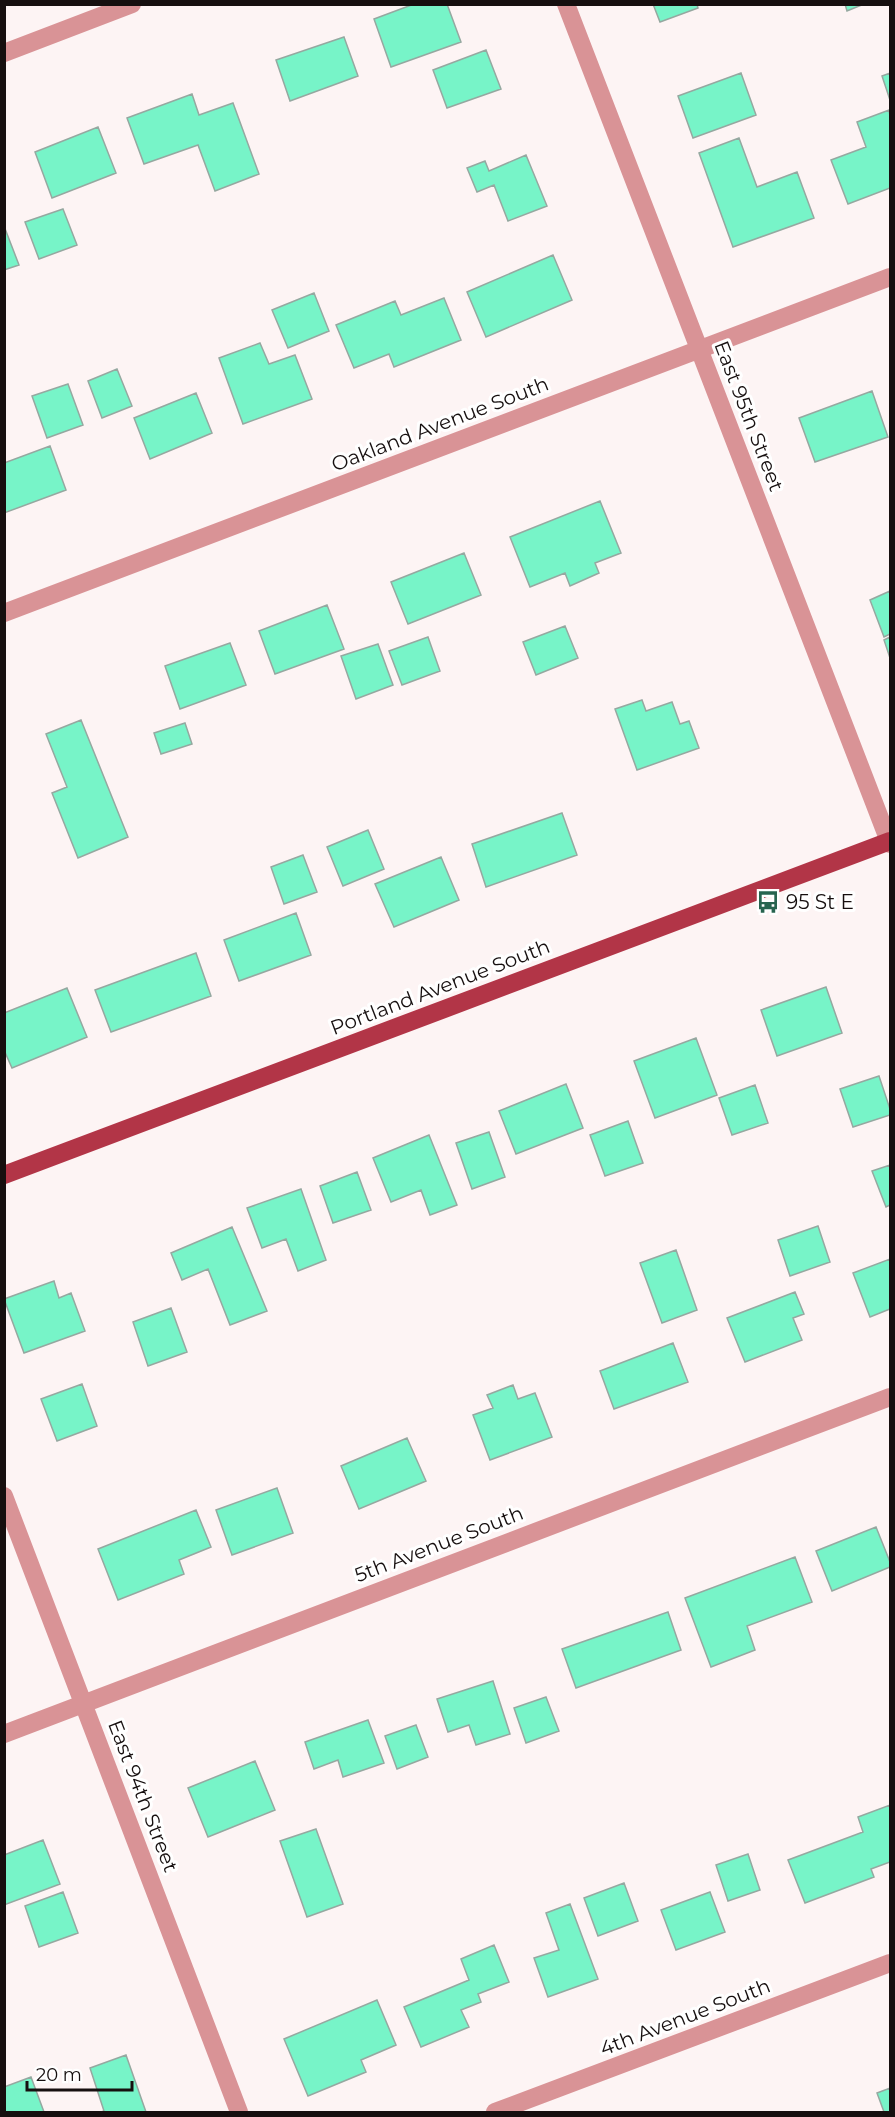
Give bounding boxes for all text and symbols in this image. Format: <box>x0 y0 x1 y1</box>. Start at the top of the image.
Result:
street label: East 95th Street <box>709 337 789 495</box>
street label: Oakland Avenue South <box>328 371 552 477</box>
bus stop icon: 95 St E <box>755 889 781 915</box>
place label: 95 St E <box>786 890 854 914</box>
street label: Portland Avenue South <box>327 934 553 1040</box>
street label: 5th Avenue South <box>351 1501 527 1587</box>
street label: East 94th Street <box>103 1717 183 1875</box>
street label: 4th Avenue South <box>596 1973 774 2061</box>
scale bar <box>27 2054 132 2092</box>
text: 20 m <box>36 2064 82 2086</box>

